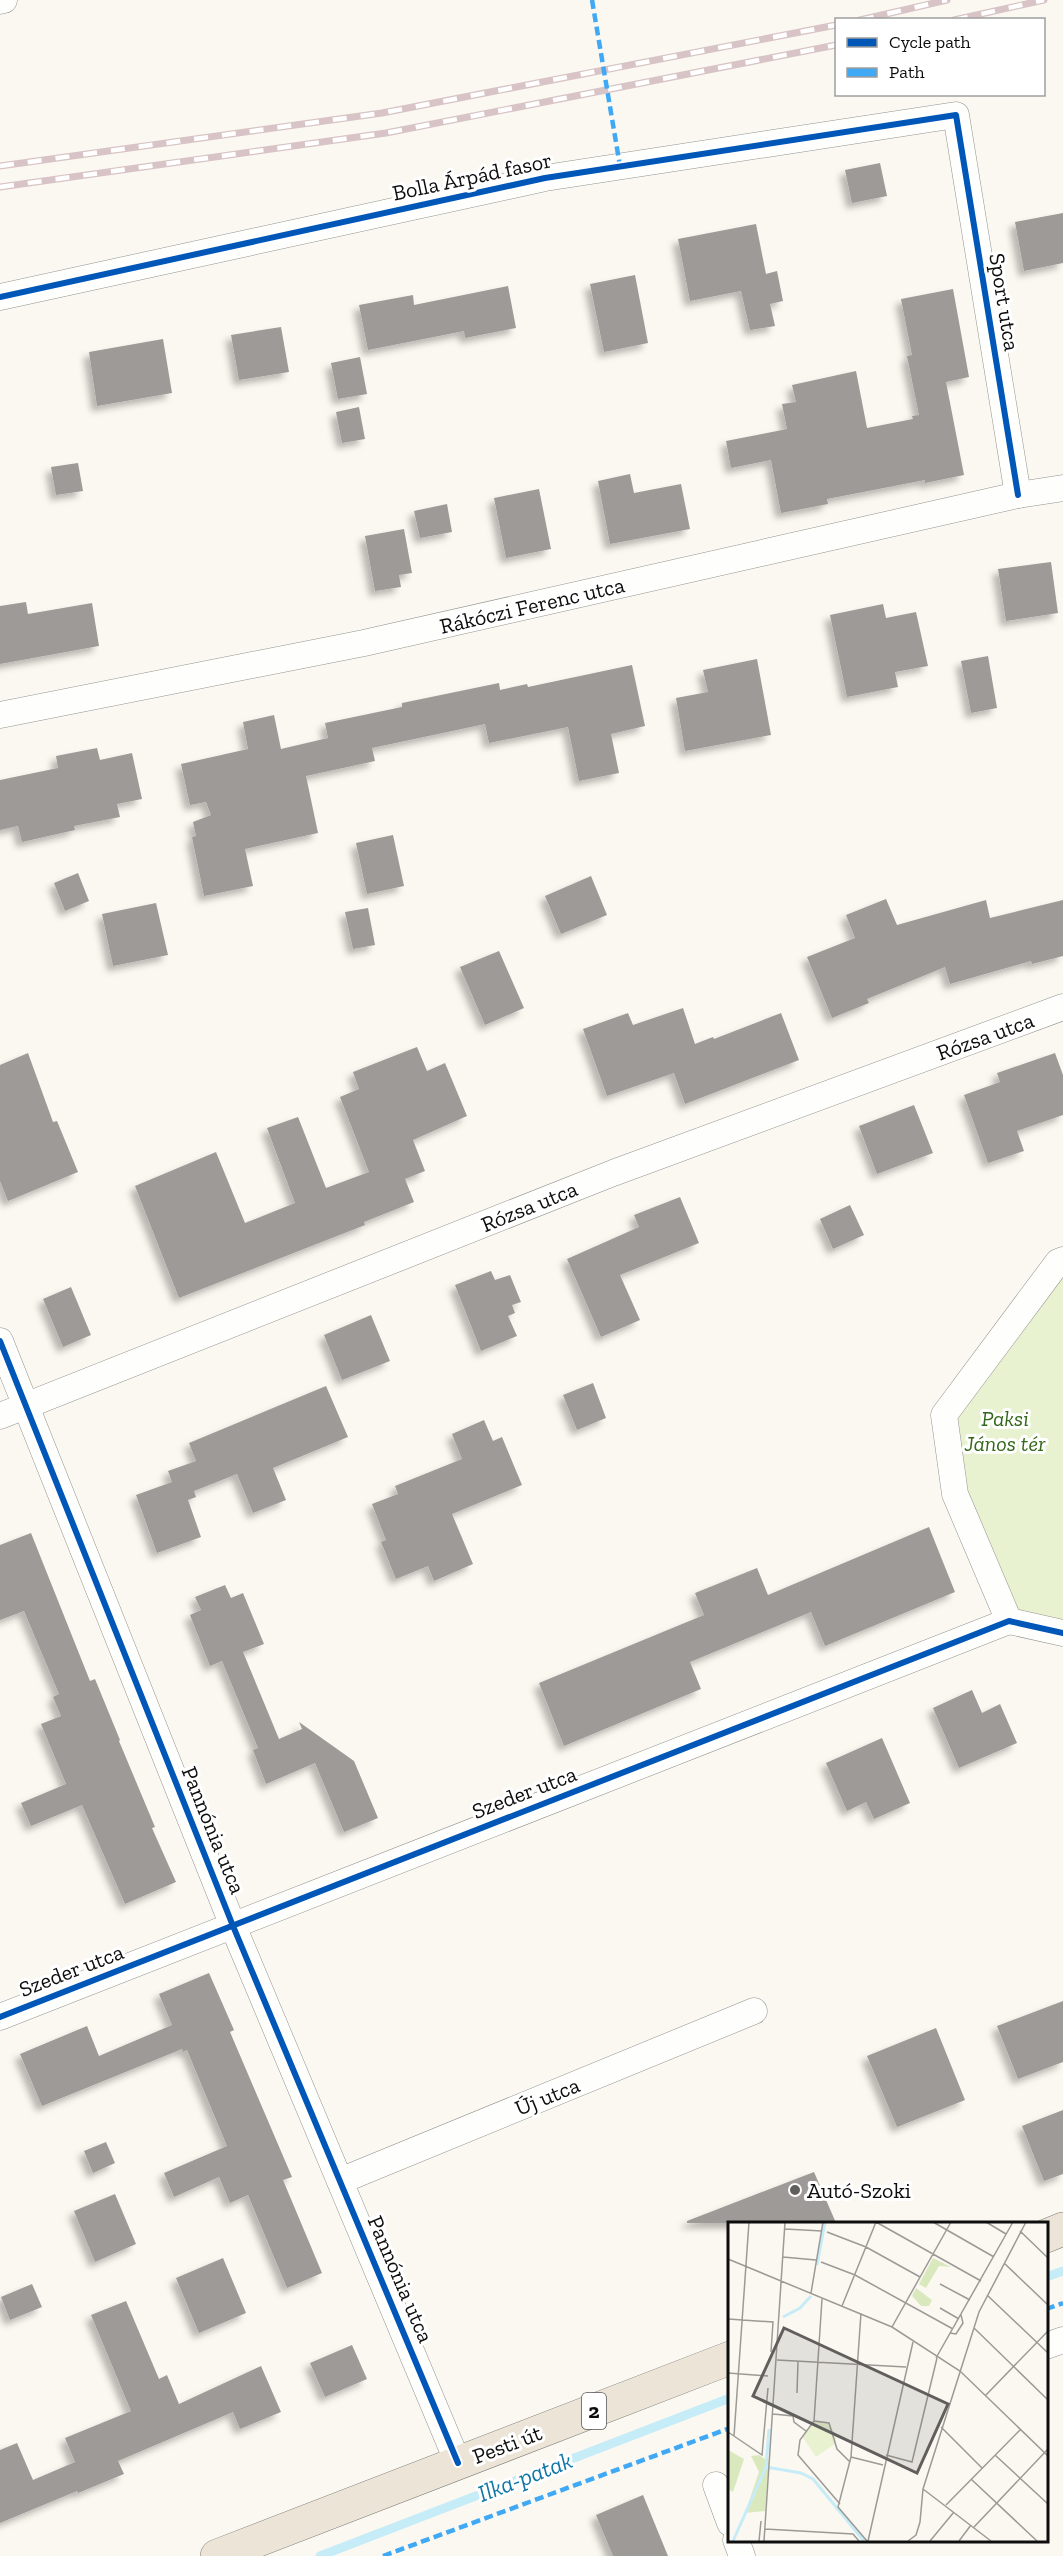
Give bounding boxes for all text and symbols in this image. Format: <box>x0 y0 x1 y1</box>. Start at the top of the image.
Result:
legend <box>835 18 1045 96</box>
text: Cycle path <box>889 31 971 53</box>
text: Path <box>889 61 925 83</box>
street label: Bolla Árpád fasor <box>390 146 554 207</box>
street label: Sport utca <box>983 251 1026 353</box>
street label: Rákóczi Ferenc utca <box>437 571 628 640</box>
street label: Rózsa utca <box>933 1006 1038 1066</box>
street label: Rózsa utca <box>477 1175 582 1238</box>
park label: Paksi János tér <box>963 1405 1046 1457</box>
street label: Szeder utca <box>468 1760 581 1825</box>
street label: Pannónia utca <box>176 1762 252 1898</box>
street label: Szeder utca <box>15 1938 128 2003</box>
street label: Új utca <box>511 2071 584 2122</box>
place label: Autó-Szoki <box>807 2177 911 2204</box>
marker: Autó-Szoki <box>788 2183 802 2197</box>
street label: Pannónia utca <box>362 2212 440 2347</box>
inset map <box>728 2222 1048 2541</box>
road number: 2 <box>582 2393 606 2429</box>
street label: Pesti út <box>469 2419 546 2470</box>
water label: Ilka-patak <box>473 2445 576 2508</box>

